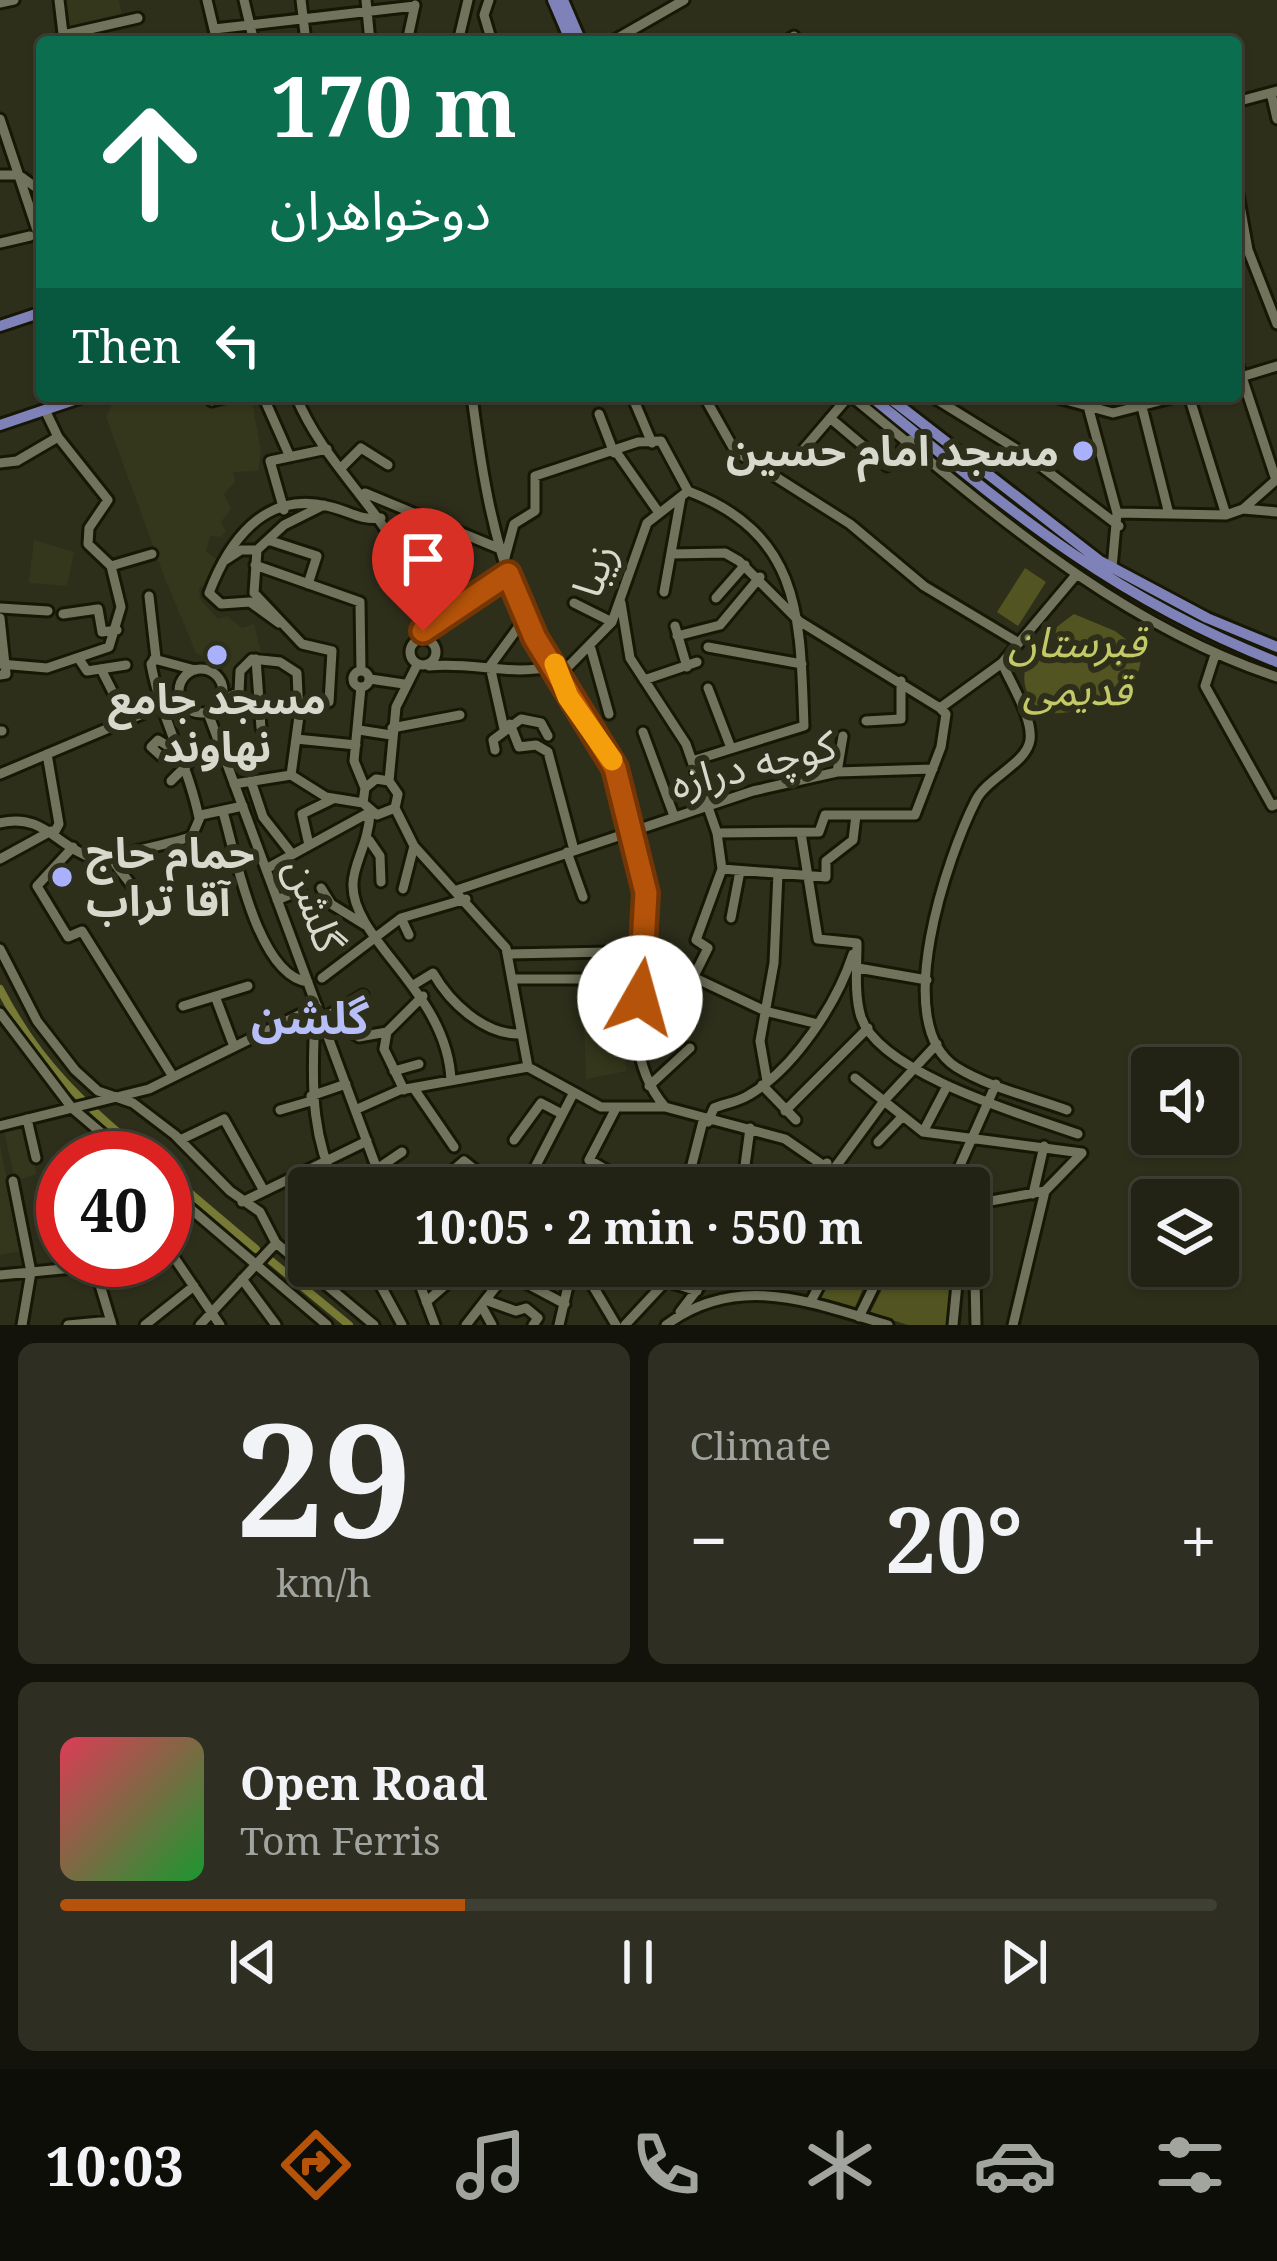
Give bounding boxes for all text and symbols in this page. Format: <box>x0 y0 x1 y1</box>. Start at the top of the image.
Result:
text: 170 m <box>270 47 517 162</box>
icon: ahead <box>72 84 228 240</box>
text: دوخواهران <box>270 172 491 246</box>
icon: left <box>205 312 271 378</box>
text: Then <box>72 315 181 376</box>
place label: مسجد امام حسین <box>726 421 1059 483</box>
marker: مسجد امام حسین <box>1070 438 1096 464</box>
pin <box>372 508 474 631</box>
icon: arrive <box>390 526 456 592</box>
street label: زیبا <box>557 535 628 604</box>
park label: قبرستان قدیمی <box>1008 612 1149 717</box>
marker: مسجد جامع نهاوند <box>204 642 230 668</box>
place label: مسجد جامع نهاوند <box>108 669 326 774</box>
street label: کوچه درازه <box>664 714 842 811</box>
place label: حمام حاج آقا تراب <box>86 823 255 928</box>
street label: گلشن <box>273 850 360 960</box>
marker: حمام حاج آقا تراب <box>49 864 75 890</box>
position arrow <box>577 935 703 1061</box>
district label: گلشن <box>251 986 370 1047</box>
map controls <box>1131 1047 1239 1287</box>
button: sound <box>1131 1047 1239 1155</box>
speed limit sign: 40 <box>36 1131 192 1287</box>
button: layers <box>1131 1179 1239 1287</box>
text: 10:05 · 2 min · 550 m <box>415 1196 863 1257</box>
text: 29 <box>236 1370 412 1583</box>
text: Climate <box>690 1418 831 1471</box>
text: 20° <box>885 1477 1023 1599</box>
text: − <box>690 1494 728 1584</box>
text: + <box>1180 1494 1217 1584</box>
text: km/h <box>276 1555 372 1608</box>
text: Open Road <box>240 1752 488 1813</box>
text: Tom Ferris <box>240 1813 441 1866</box>
icon: previous <box>220 1929 286 1995</box>
icon: pause <box>605 1929 671 1995</box>
icon: next <box>991 1929 1057 1995</box>
icon: directions <box>274 2123 358 2207</box>
icon: music <box>449 2123 533 2207</box>
icon: phone <box>624 2123 708 2207</box>
icon: climate <box>798 2123 882 2207</box>
icon: car <box>973 2123 1057 2207</box>
icon: filters <box>1148 2123 1232 2207</box>
text: 10:03 <box>45 2128 184 2202</box>

